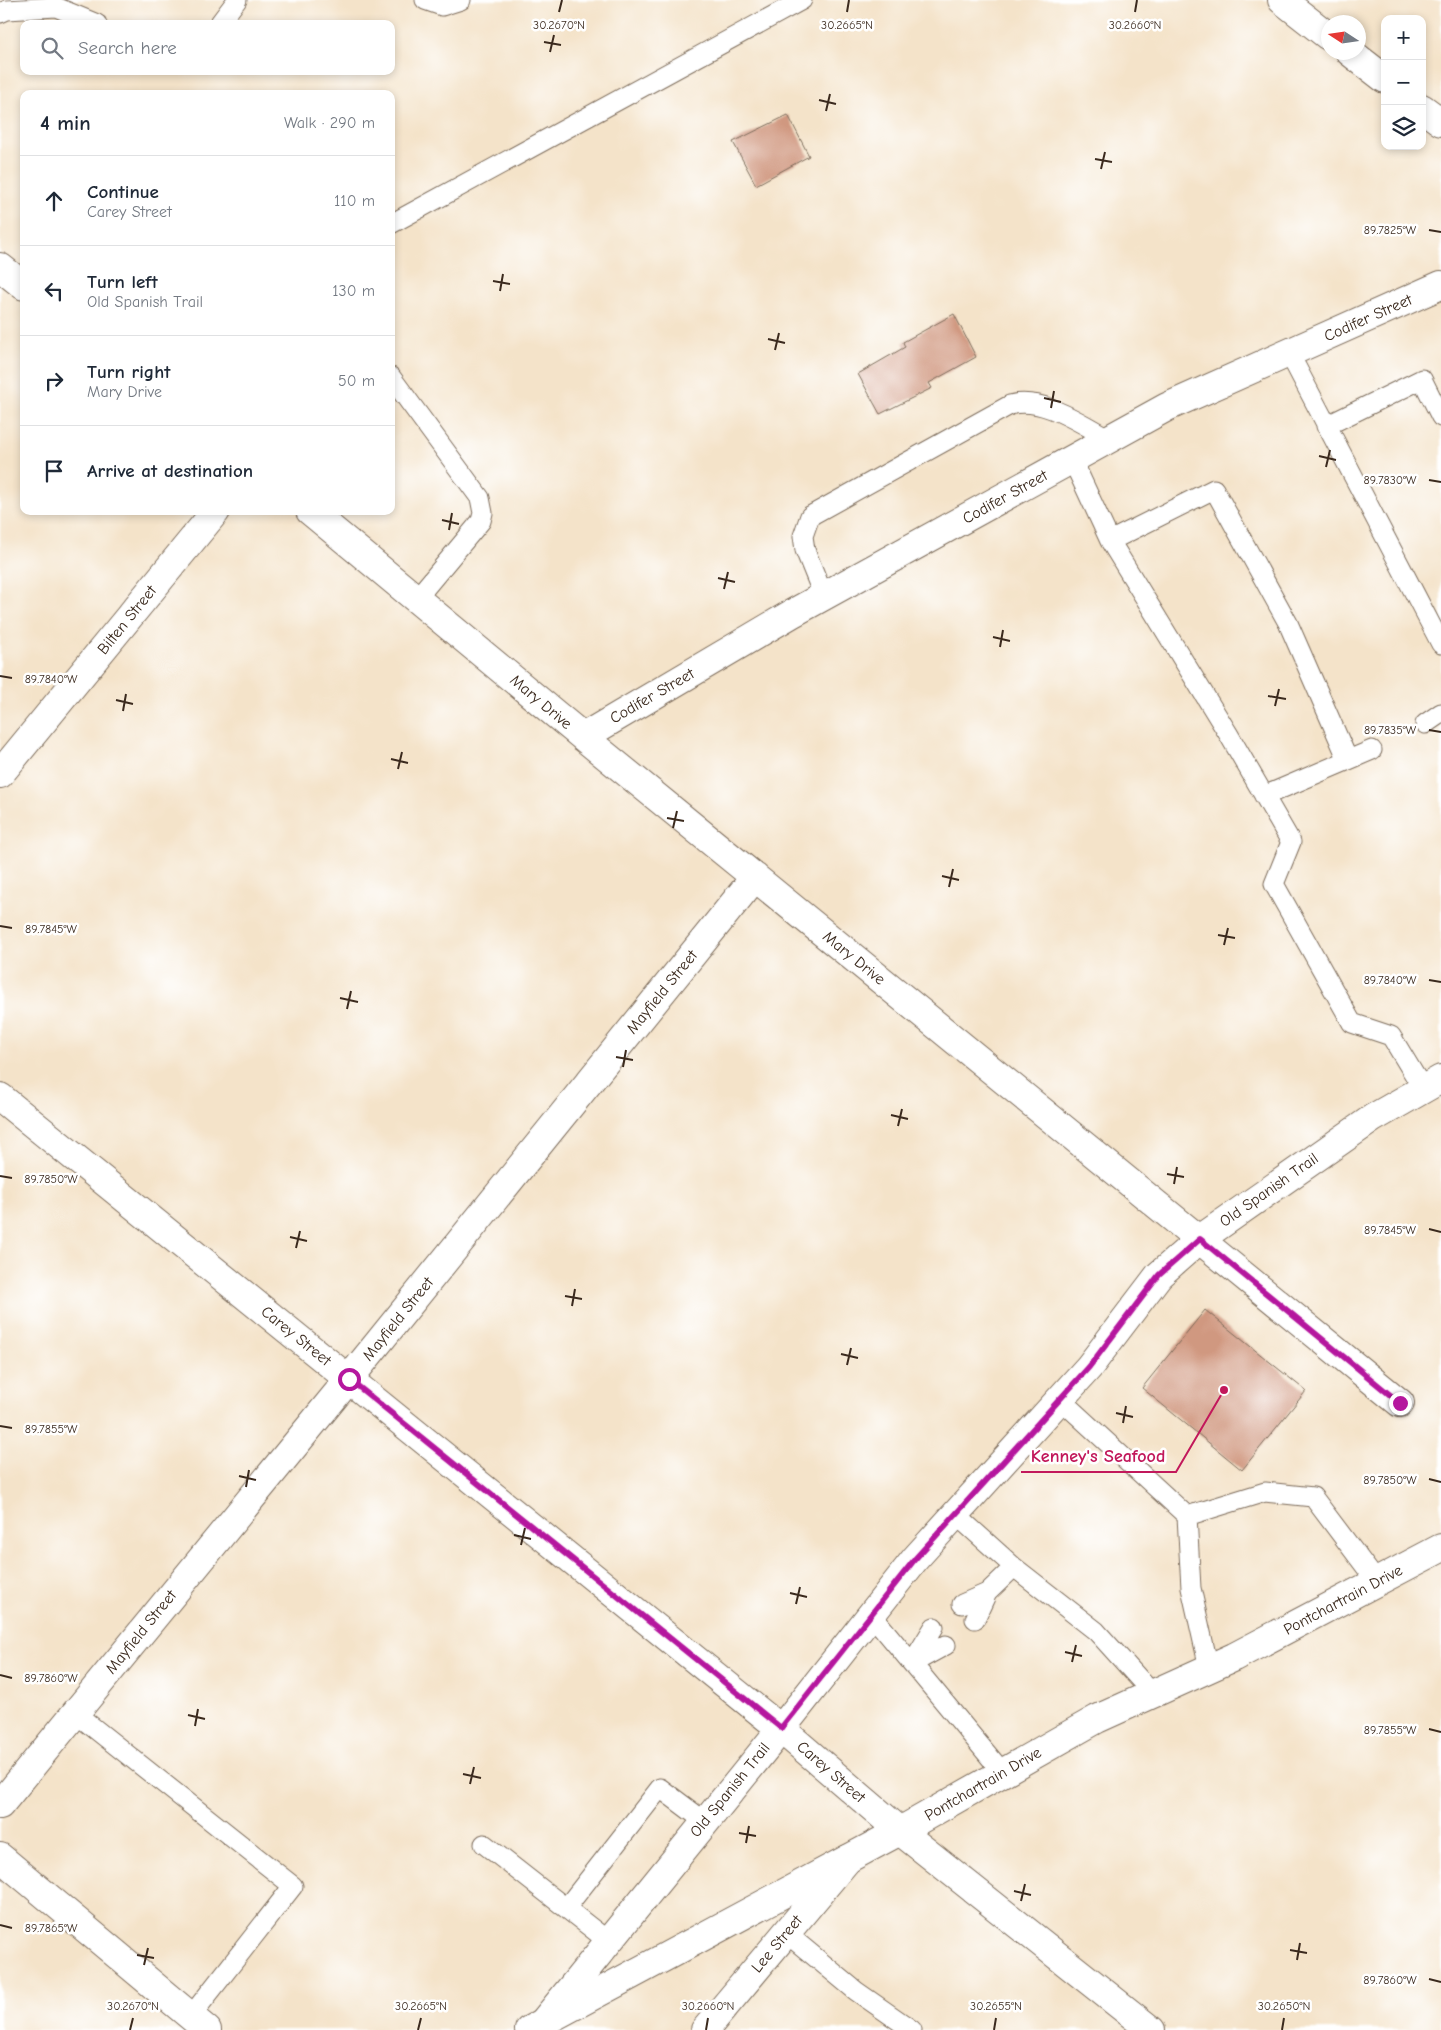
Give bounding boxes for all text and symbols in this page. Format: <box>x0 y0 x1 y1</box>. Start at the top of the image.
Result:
north arrow <box>1321 15 1366 60</box>
map controls <box>1381 15 1426 150</box>
button: + <box>1381 15 1426 60</box>
text: 30.2670°N <box>533 18 585 32</box>
text: 30.2665°N <box>821 18 873 32</box>
text: 30.2660°N <box>1109 18 1161 32</box>
search box <box>20 20 395 75</box>
icon: search <box>38 34 66 62</box>
text: Search here <box>78 37 177 59</box>
button: − <box>1381 60 1426 105</box>
button: layers <box>1381 105 1426 150</box>
text: 4 min <box>40 111 91 135</box>
text: Walk · 290 m <box>284 114 375 132</box>
text: Continue <box>87 181 159 203</box>
icon: ahead <box>40 187 68 215</box>
text: 110 m <box>334 192 375 210</box>
text: Carey Street <box>87 203 172 221</box>
text: 89.7825°W <box>1364 223 1417 237</box>
text: Turn left <box>87 271 158 293</box>
icon: left <box>40 277 68 305</box>
text: 130 m <box>332 282 375 300</box>
street label: Codifer Street <box>1321 290 1415 345</box>
text: Old Spanish Trail <box>87 293 203 311</box>
text: Turn right <box>87 361 171 383</box>
icon: right <box>40 367 68 395</box>
text: 50 m <box>338 372 375 390</box>
text: Mary Drive <box>87 383 162 401</box>
icon: arrive <box>40 457 68 485</box>
text: Arrive at destination <box>87 460 253 482</box>
street label: Codifer Street <box>959 466 1051 528</box>
text: 89.7830°W <box>1364 473 1417 487</box>
street label: Bilten Street <box>94 582 161 658</box>
street label: Codifer Street <box>607 664 698 727</box>
street label: Mary Drive <box>507 671 575 733</box>
text: 89.7840°W <box>25 672 78 686</box>
text: 89.7835°W <box>1364 723 1417 737</box>
text: 89.7845°W <box>25 922 78 936</box>
street label: Mary Drive <box>819 927 889 989</box>
street label: Mayfield Street <box>623 946 701 1037</box>
text: 89.7840°W <box>1364 973 1417 987</box>
street label: Old Spanish Trail <box>1216 1149 1322 1231</box>
text: 89.7850°W <box>24 1172 78 1186</box>
text: 89.7845°W <box>1364 1223 1417 1237</box>
street label: Mayfield Street <box>359 1273 437 1364</box>
street label: Carey Street <box>257 1302 335 1370</box>
route start <box>338 1368 361 1391</box>
route end <box>1389 1392 1412 1415</box>
text: 89.7855°W <box>25 1422 78 1436</box>
callout: Kenney's Seafood <box>1021 1439 1176 1472</box>
text: Kenney's Seafood <box>1031 1446 1165 1467</box>
text: 89.7850°W <box>1363 1473 1417 1487</box>
street label: Pontchartrain Drive <box>1281 1561 1405 1639</box>
street label: Mayfield Street <box>102 1586 180 1677</box>
text: 89.7860°W <box>24 1671 78 1685</box>
text: 89.7855°W <box>1364 1723 1417 1737</box>
street label: Carey Street <box>793 1737 869 1807</box>
street label: Old Spanish Trail <box>686 1739 774 1841</box>
street label: Pontchartrain Drive <box>921 1743 1045 1825</box>
street label: Lee Street <box>748 1911 806 1976</box>
text: 89.7865°W <box>25 1921 78 1935</box>
text: 89.7860°W <box>1363 1973 1417 1987</box>
text: 30.2670°N <box>107 1999 159 2013</box>
text: 30.2665°N <box>395 1999 447 2013</box>
text: 30.2660°N <box>682 1999 734 2013</box>
text: 30.2655°N <box>970 1999 1022 2013</box>
text: 30.2650°N <box>1258 1999 1310 2013</box>

